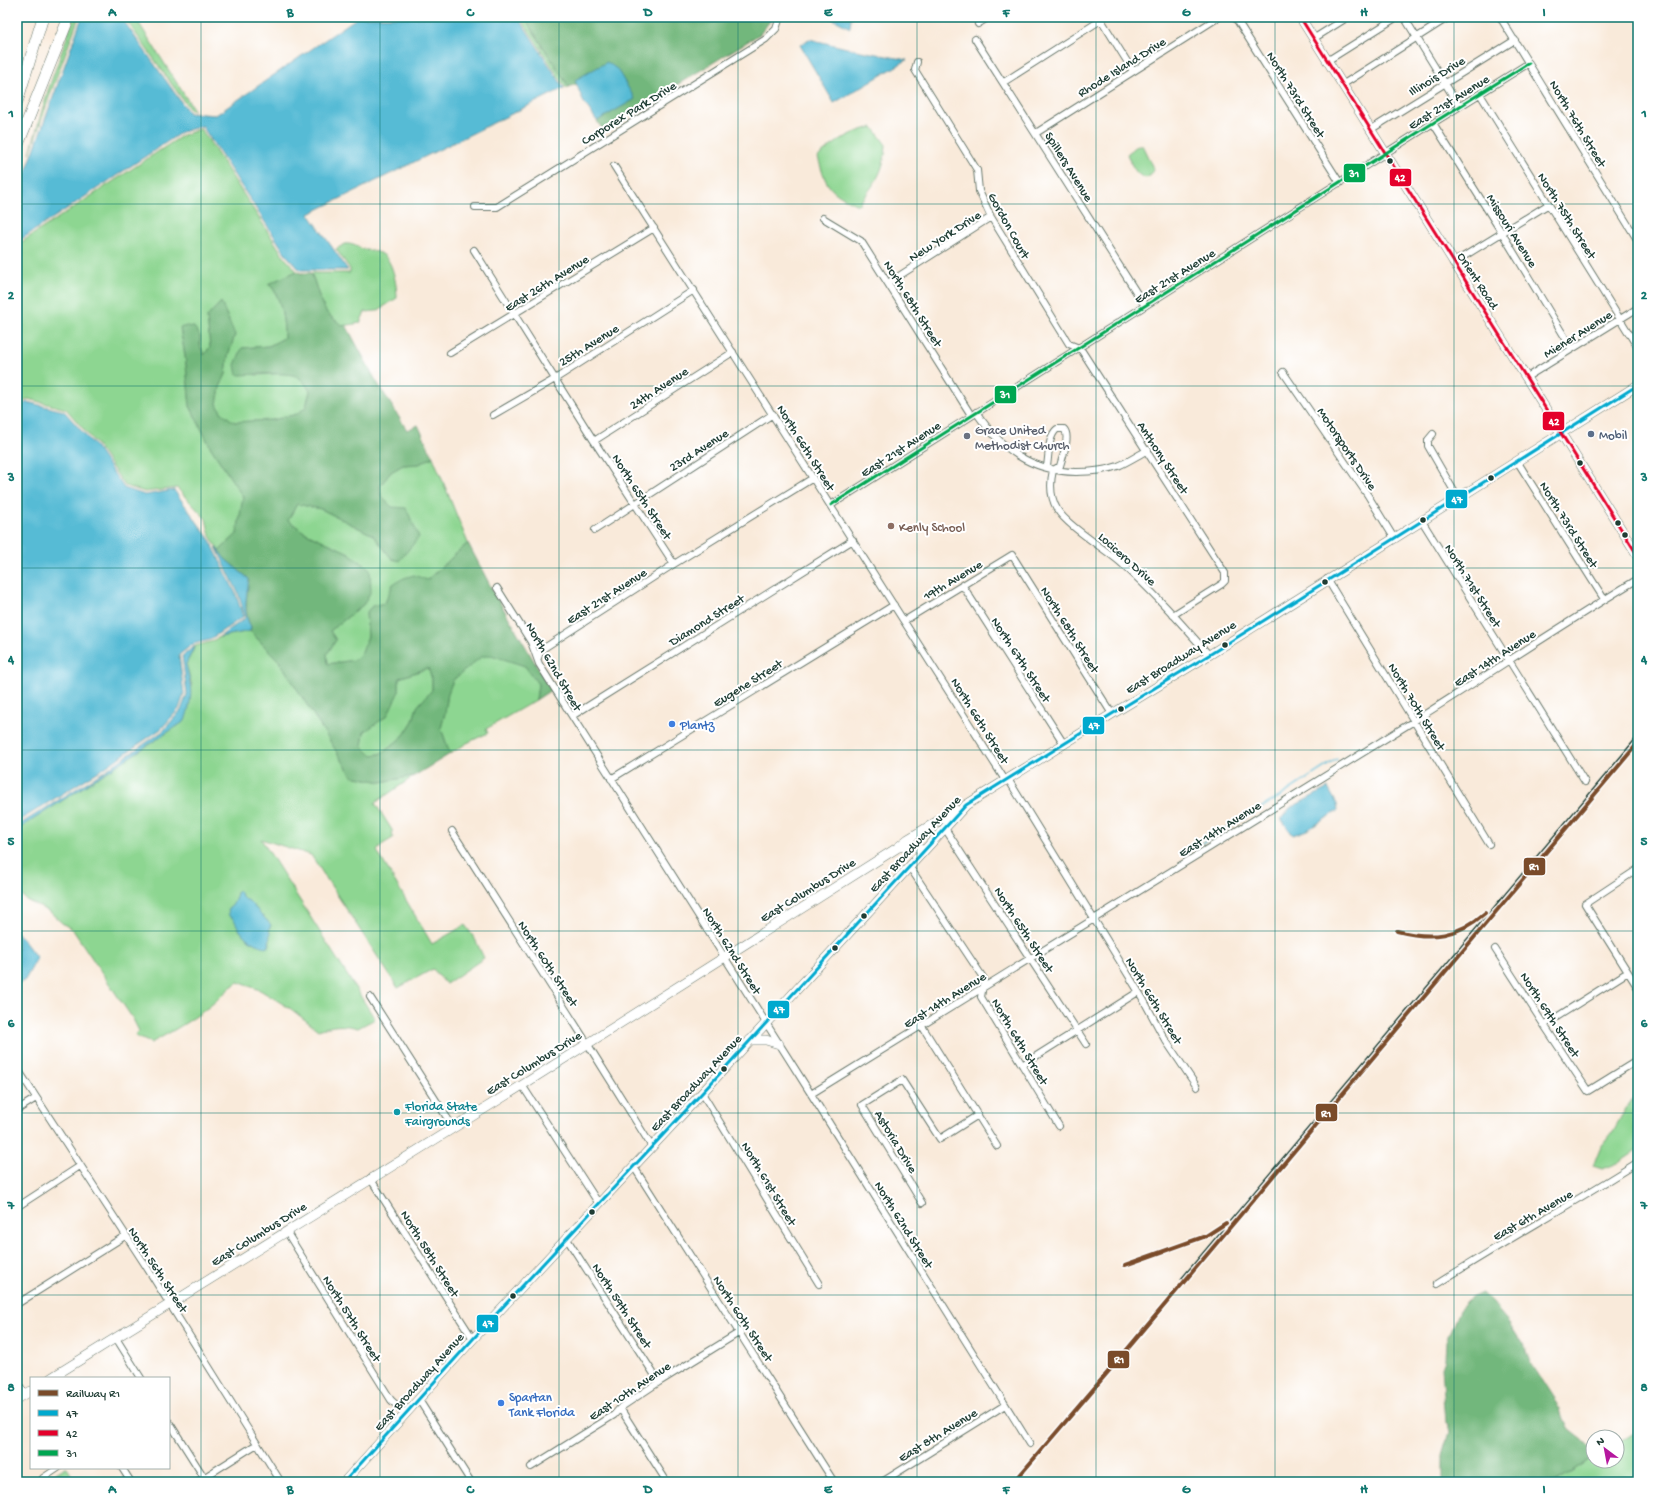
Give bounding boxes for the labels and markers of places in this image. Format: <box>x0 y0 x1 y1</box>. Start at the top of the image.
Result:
unlabelled marker <box>1385 156 1395 166</box>
place label: Grace United Methodist Church <box>975 424 1070 454</box>
marker: Mobil <box>1586 429 1596 439</box>
place label: Mobil <box>1599 429 1627 444</box>
marker: Grace United Methodist Church <box>962 431 972 441</box>
unlabelled marker <box>1575 458 1585 468</box>
unlabelled marker <box>1486 473 1496 483</box>
unlabelled marker <box>1418 515 1428 525</box>
unlabelled marker <box>1613 518 1623 528</box>
marker: Kenly School <box>886 521 896 531</box>
place label: Kenly School <box>899 521 965 536</box>
unlabelled marker <box>1620 530 1630 540</box>
unlabelled marker <box>1320 577 1330 587</box>
unlabelled marker <box>1220 640 1230 650</box>
unlabelled marker <box>1116 704 1126 714</box>
marker: Plantz <box>667 719 677 729</box>
place label: Plantz <box>679 719 716 734</box>
unlabelled marker <box>859 911 869 921</box>
unlabelled marker <box>830 943 840 953</box>
unlabelled marker <box>719 1064 729 1074</box>
place label: Florida State Fairgrounds <box>404 1100 477 1130</box>
marker: Florida State Fairgrounds <box>392 1107 402 1117</box>
unlabelled marker <box>587 1207 597 1217</box>
unlabelled marker <box>508 1291 518 1301</box>
place label: Spartan Tank Florida <box>508 1391 576 1421</box>
marker: Spartan Tank Florida <box>496 1398 506 1408</box>

